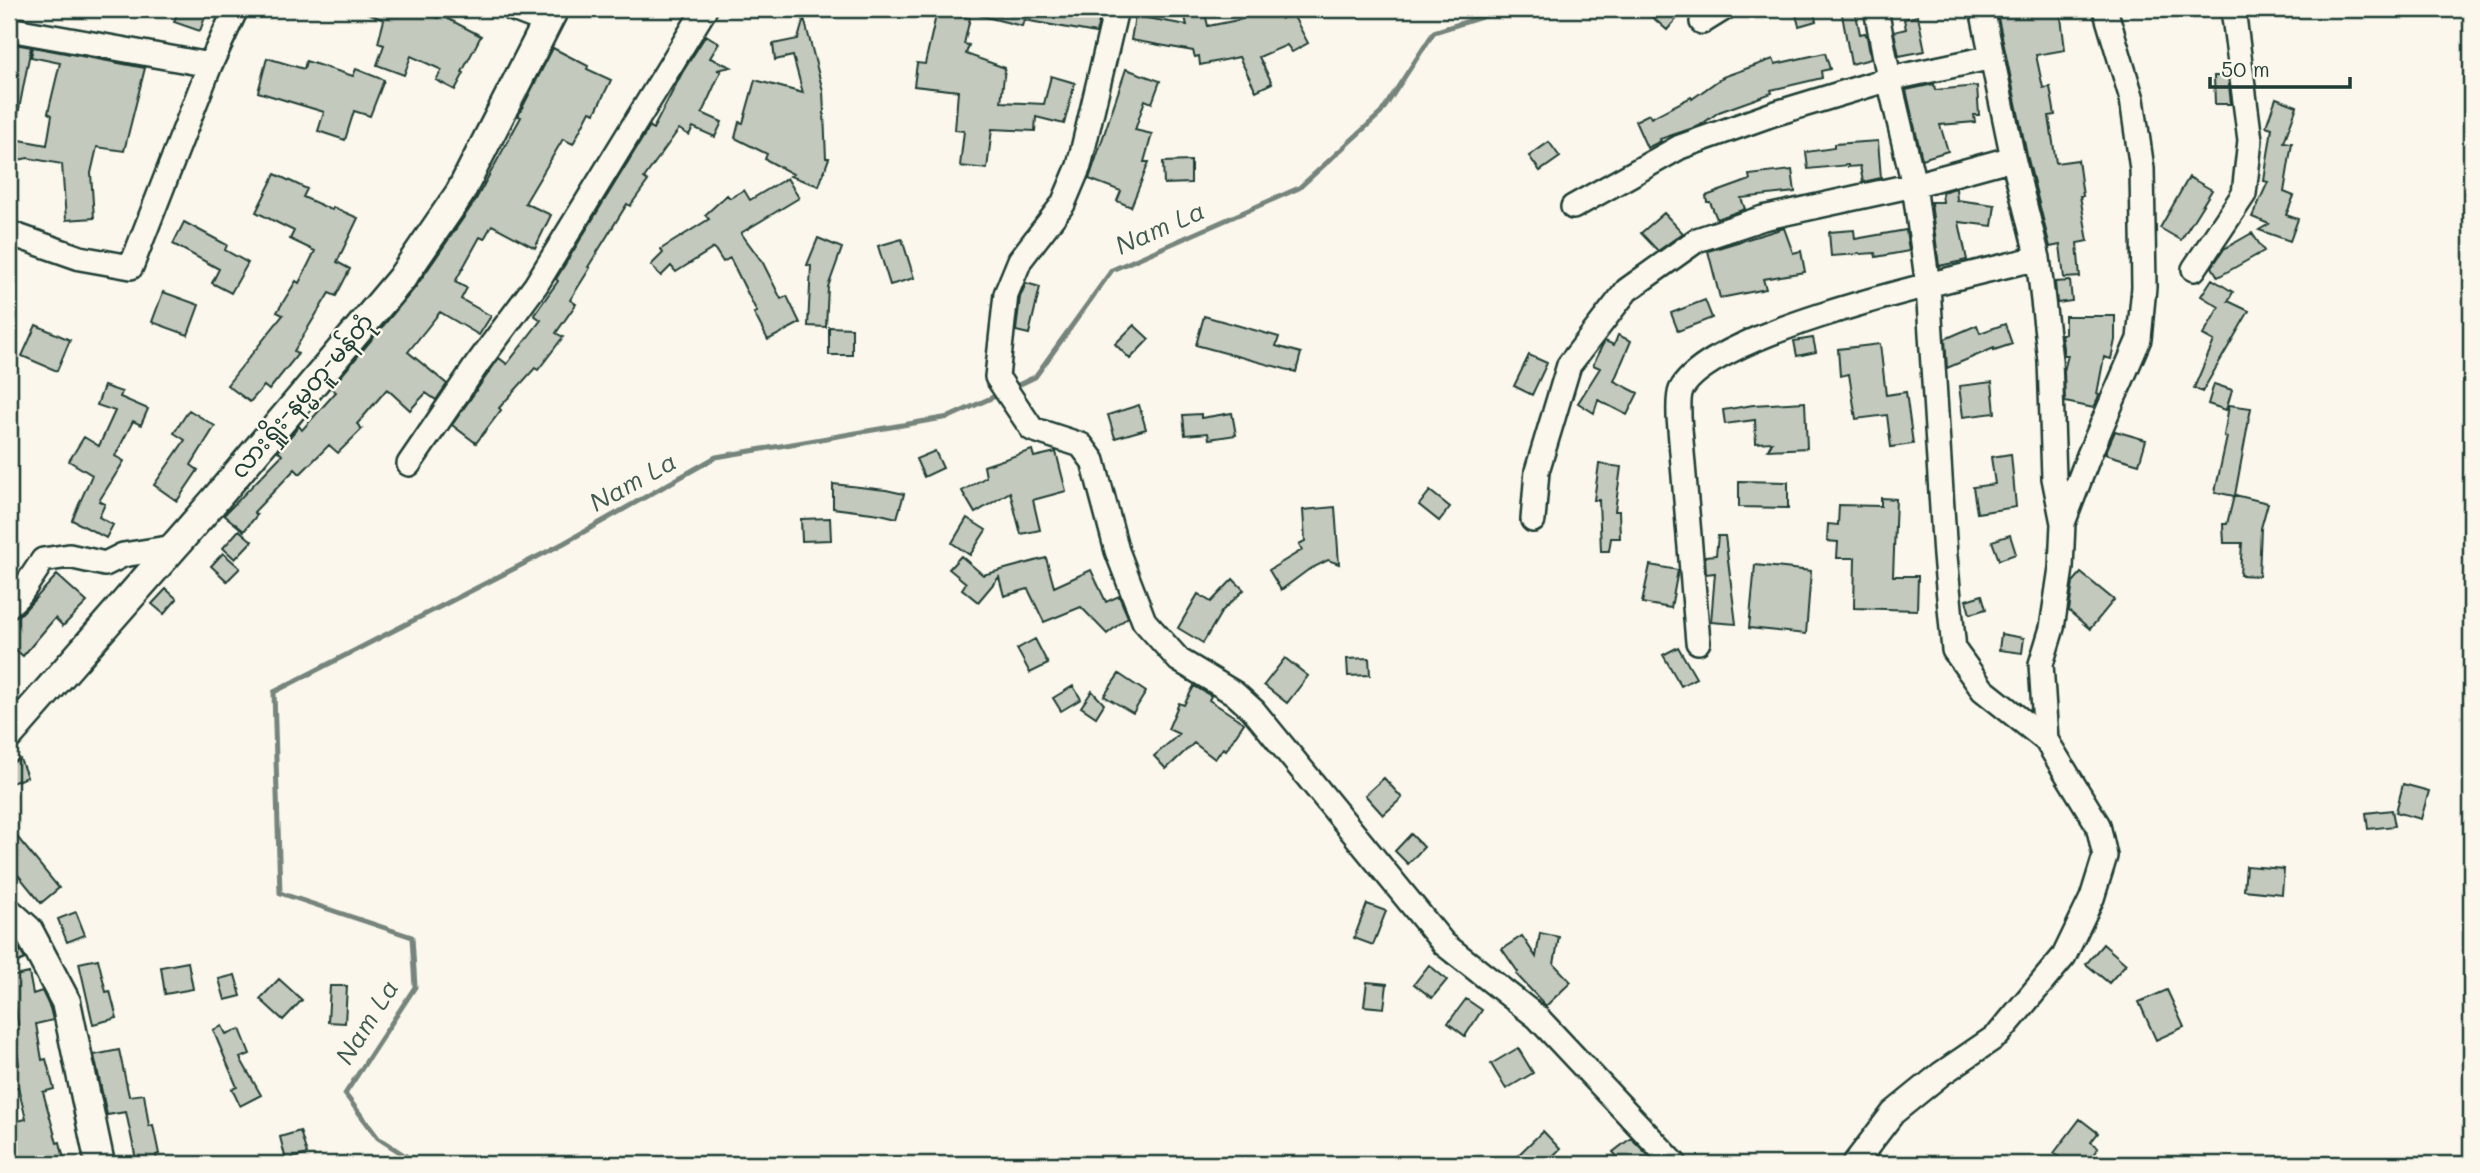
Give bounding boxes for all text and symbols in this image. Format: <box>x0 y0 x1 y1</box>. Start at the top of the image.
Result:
scale bar <box>2210 46 2350 90</box>
text: 50 m <box>2221 55 2270 82</box>
water label: Nam La <box>1110 192 1210 262</box>
street label: လားရှိုး-နမ္မတူ-မန်တုံ <box>223 306 383 488</box>
water label: Nam La <box>583 443 682 519</box>
water label: Nam La <box>327 972 406 1070</box>

